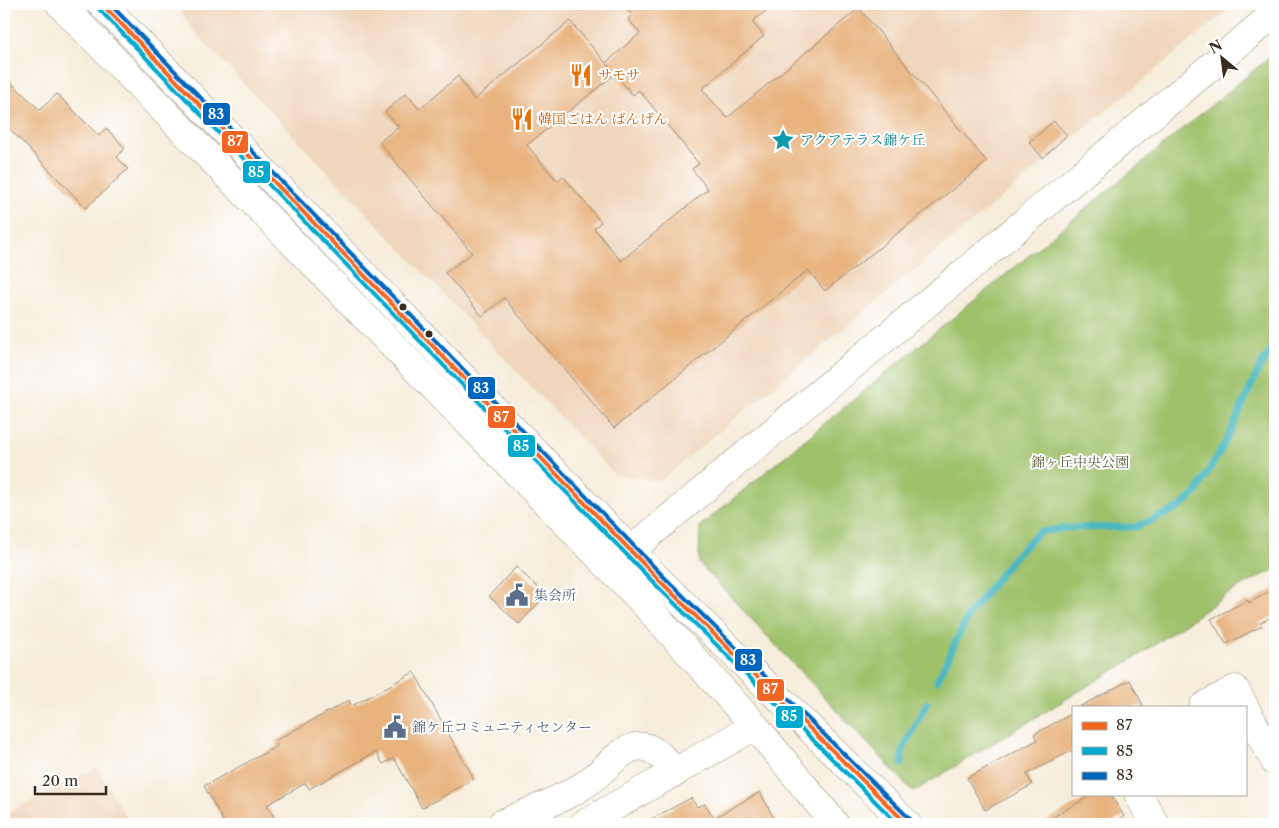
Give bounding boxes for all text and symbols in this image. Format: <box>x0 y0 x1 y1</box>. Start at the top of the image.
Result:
north arrow <box>1196 32 1246 82</box>
text: N <box>1206 36 1225 57</box>
restaurant icon: サモサ <box>568 62 594 88</box>
place label: サモサ <box>598 66 640 84</box>
line badge: 83 <box>202 102 231 126</box>
text: 83 <box>208 105 224 123</box>
restaurant icon: 韓国ごはん ばんげん <box>509 106 535 132</box>
place label: 韓国ごはん ばんげん <box>538 110 668 128</box>
place icon: アクアテラス錦ケ丘 <box>770 127 796 153</box>
line badge: 87 <box>221 130 249 154</box>
place label: アクアテラス錦ケ丘 <box>800 131 925 149</box>
text: 87 <box>227 132 244 150</box>
line badge: 85 <box>242 160 271 184</box>
text: 85 <box>248 163 264 181</box>
unlabelled marker <box>398 302 408 312</box>
unlabelled marker <box>424 329 434 339</box>
line badge: 83 <box>467 376 496 400</box>
text: 83 <box>473 379 489 397</box>
line badge: 87 <box>487 405 516 429</box>
text: 87 <box>493 408 510 426</box>
line badge: 85 <box>507 434 536 458</box>
text: 85 <box>513 437 529 455</box>
park label: 錦ヶ丘中央公園 <box>1031 453 1129 471</box>
public building icon: 集会所 <box>504 582 530 608</box>
place label: 集会所 <box>534 586 576 604</box>
line badge: 83 <box>734 648 763 672</box>
text: 83 <box>740 651 756 669</box>
line badge: 87 <box>756 678 785 702</box>
text: 87 <box>762 680 779 698</box>
line badge: 85 <box>775 705 804 729</box>
legend <box>1072 706 1246 796</box>
text: 85 <box>781 707 797 725</box>
public building icon: 錦ケ丘コミュニティセンター <box>382 714 408 740</box>
text: 87 <box>1116 715 1133 734</box>
place label: 錦ケ丘コミュニティセンター <box>412 718 592 736</box>
text: 85 <box>1116 741 1133 760</box>
scale bar <box>35 763 106 795</box>
text: 83 <box>1116 765 1133 784</box>
text: 20 m <box>42 771 78 790</box>

